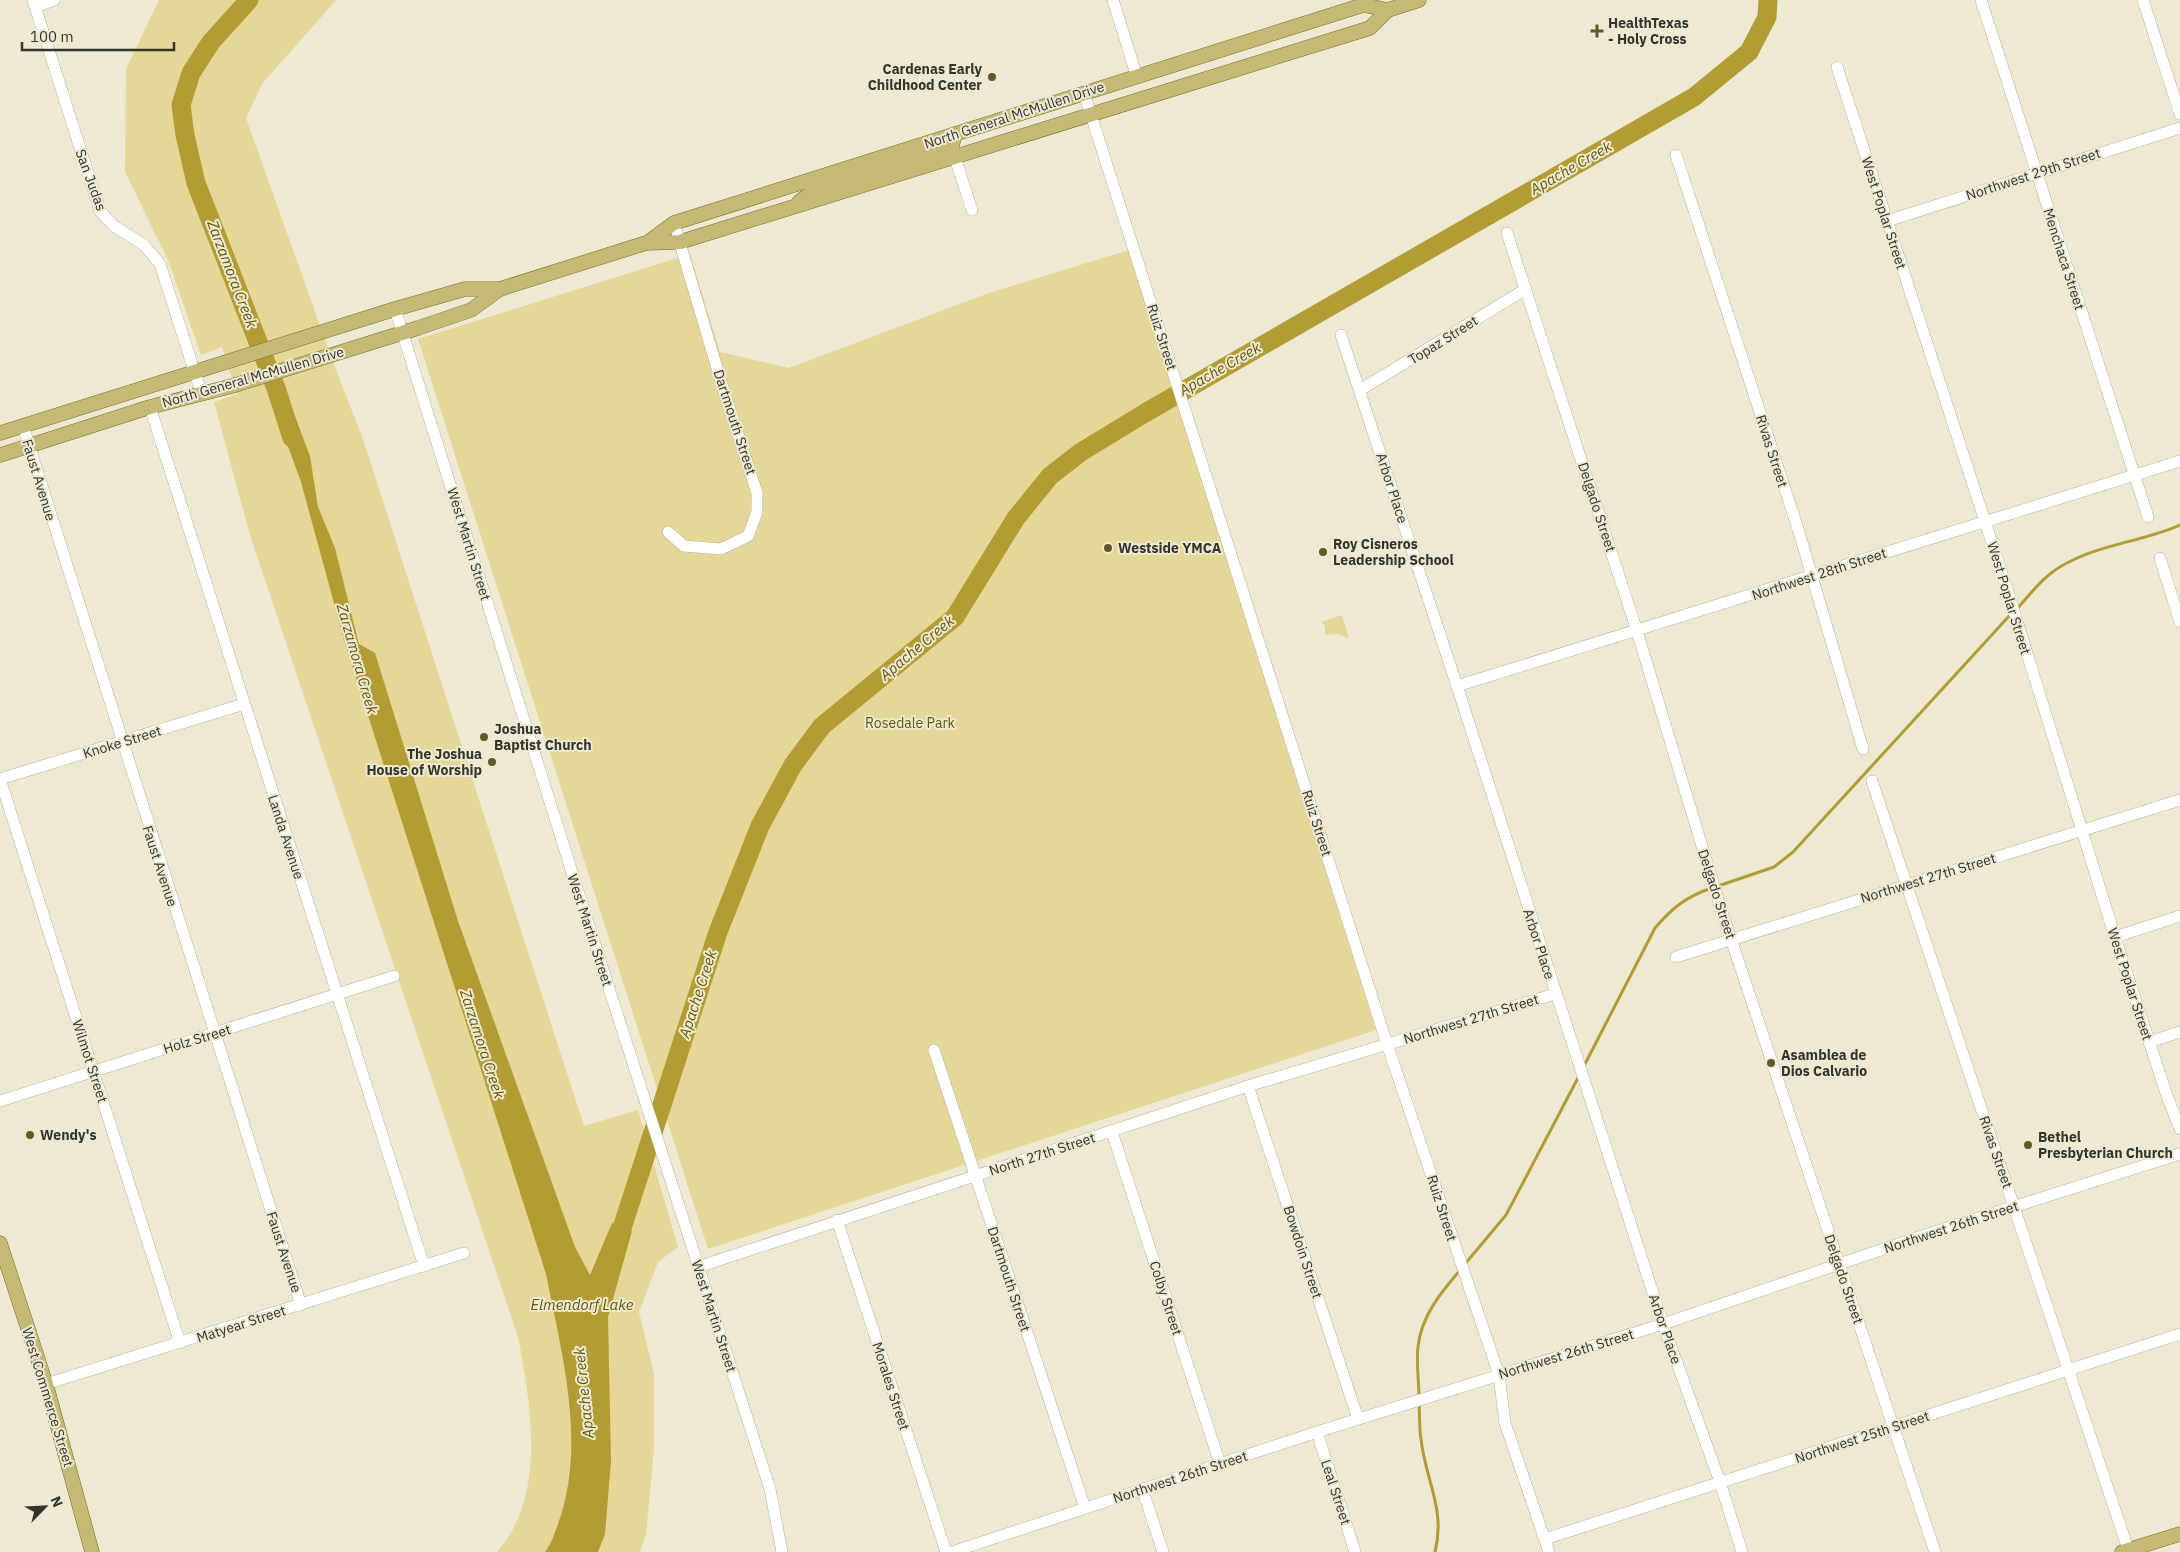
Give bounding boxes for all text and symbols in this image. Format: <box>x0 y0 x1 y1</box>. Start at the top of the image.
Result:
place label: HealthTexas - Holy Cross <box>1608 14 1689 48</box>
scale bar <box>22 20 175 52</box>
marker: HealthTexas - Holy Cross <box>1590 24 1604 38</box>
text: 100 m <box>30 27 74 46</box>
place label: Cardenas Early Childhood Center <box>868 60 983 94</box>
marker: Cardenas Early Childhood Center <box>986 71 998 83</box>
street label: North General McMullen Drive <box>922 77 1107 153</box>
water label: Apache Creek <box>1526 136 1615 199</box>
street label: Northwest 29th Street <box>1963 144 2103 204</box>
street label: San Judas <box>72 147 111 213</box>
street label: West Poplar Street <box>1857 154 1911 272</box>
street label: Menchaca Street <box>2039 206 2089 312</box>
water label: Zarzamora Creek <box>203 216 262 331</box>
street label: Ruiz Street <box>1143 302 1181 372</box>
street label: Topaz Street <box>1405 311 1481 368</box>
water label: Apache Creek <box>1175 337 1264 400</box>
street label: North General McMullen Drive <box>160 342 346 412</box>
street label: Dartmouth Street <box>710 367 761 477</box>
street label: Rivas Street <box>1752 412 1792 490</box>
street label: Faust Avenue <box>18 437 60 523</box>
street label: Arbor Place <box>1372 451 1412 526</box>
street label: Delgado Street <box>1574 460 1620 554</box>
street label: West Martin Street <box>443 485 495 603</box>
place label: Roy Cisneros Leadership School <box>1333 535 1454 569</box>
place label: Westside YMCA <box>1118 539 1222 557</box>
street label: West Poplar Street <box>1983 539 2035 657</box>
marker: Westside YMCA <box>1102 542 1114 554</box>
street label: Northwest 28th Street <box>1749 544 1889 604</box>
marker: Roy Cisneros Leadership School <box>1317 546 1329 558</box>
water label: Zarzamora Creek <box>332 601 382 716</box>
water label: Apache Creek <box>875 611 958 685</box>
park label: Rosedale Park <box>865 714 956 732</box>
place label: Joshua Baptist Church <box>494 720 592 754</box>
street label: Knoke Street <box>81 722 163 762</box>
marker: Joshua Baptist Church <box>478 731 490 743</box>
place label: The Joshua House of Worship <box>366 745 482 779</box>
marker: The Joshua House of Worship <box>486 756 498 768</box>
street label: Ruiz Street <box>1298 788 1336 858</box>
street label: Landa Avenue <box>264 792 308 882</box>
street label: Faust Avenue <box>138 823 182 909</box>
street label: Delgado Street <box>1694 847 1740 941</box>
street label: Northwest 27th Street <box>1858 849 1998 907</box>
street label: West Martin Street <box>563 872 617 988</box>
street label: Arbor Place <box>1519 907 1559 982</box>
street label: West Poplar Street <box>2103 925 2157 1043</box>
water label: Apache Creek <box>674 947 721 1041</box>
water label: Zarzamora Creek <box>456 986 509 1101</box>
street label: Northwest 27th Street <box>1401 990 1541 1048</box>
street label: Wilmot Street <box>68 1017 112 1105</box>
street label: Holz Street <box>161 1020 233 1058</box>
place label: Asamblea de Dios Calvario <box>1781 1046 1867 1080</box>
marker: Asamblea de Dios Calvario <box>1765 1057 1777 1069</box>
street label: Rivas Street <box>1975 1114 2017 1191</box>
place label: Wendy's <box>40 1126 97 1144</box>
street label: North 27th Street <box>987 1128 1097 1180</box>
place label: Bethel Presbyterian Church <box>2038 1128 2173 1162</box>
marker: Wendy's <box>24 1129 36 1141</box>
marker: Bethel Presbyterian Church <box>2022 1139 2034 1151</box>
street label: Ruiz Street <box>1423 1173 1461 1243</box>
street label: Northwest 26th Street <box>1881 1197 2021 1257</box>
street label: Bowdoin Street <box>1279 1203 1327 1301</box>
street label: Faust Avenue <box>262 1209 306 1295</box>
street label: Dartmouth Street <box>984 1224 1035 1334</box>
street label: Delgado Street <box>1820 1232 1868 1326</box>
street label: West Martin Street <box>687 1258 741 1374</box>
street label: Colby Street <box>1146 1259 1186 1338</box>
street label: Arbor Place <box>1645 1292 1685 1367</box>
water label: Elmendorf Lake <box>531 1295 634 1314</box>
street label: Matyear Street <box>194 1301 288 1347</box>
street label: West Commerce Street <box>18 1325 78 1469</box>
street label: Northwest 26th Street <box>1496 1325 1636 1383</box>
street label: Morales Street <box>868 1340 914 1433</box>
water label: Apache Creek <box>569 1346 598 1440</box>
street label: Northwest 25th Street <box>1792 1407 1932 1467</box>
street label: Northwest 26th Street <box>1110 1447 1250 1507</box>
street label: Leal Street <box>1317 1457 1355 1527</box>
north arrow <box>20 1482 70 1532</box>
text: N <box>47 1493 67 1510</box>

